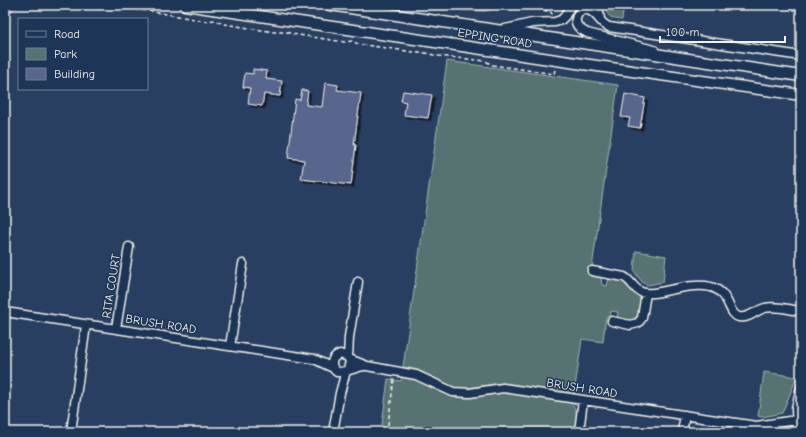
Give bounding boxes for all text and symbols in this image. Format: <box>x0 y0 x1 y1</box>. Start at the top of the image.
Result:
legend <box>18 18 148 90</box>
scale bar <box>660 18 785 44</box>
street label: EPPING ROAD <box>457 25 533 51</box>
text: 100 m <box>666 25 699 39</box>
text: Road <box>54 27 80 41</box>
text: Park <box>54 47 77 61</box>
text: Building <box>54 67 95 81</box>
street label: RITA COURT <box>99 252 123 319</box>
street label: BRUSH ROAD <box>125 311 197 337</box>
street label: BRUSH ROAD <box>546 375 618 401</box>

